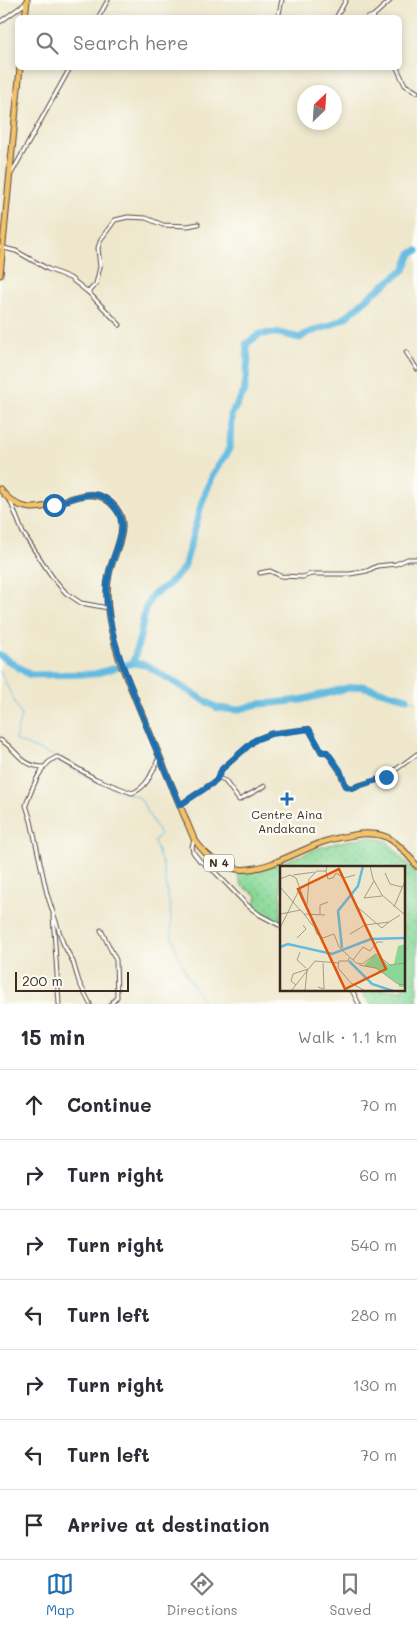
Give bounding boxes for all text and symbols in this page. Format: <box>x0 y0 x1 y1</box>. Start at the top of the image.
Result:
search box <box>15 15 402 70</box>
icon: search <box>33 29 61 57</box>
text: Search here <box>73 30 189 55</box>
north arrow <box>297 85 342 130</box>
route start <box>43 494 66 517</box>
route end <box>375 766 398 789</box>
marker: Centre Aina Andakana <box>280 792 294 806</box>
place label: Centre Aina Andakana <box>251 806 323 836</box>
road number: N 4 <box>204 854 234 871</box>
inset map <box>280 866 404 992</box>
scale bar <box>15 969 129 992</box>
text: 200 m <box>22 971 63 990</box>
text: 15 min <box>20 1023 85 1050</box>
text: Walk · 1.1 km <box>298 1026 397 1047</box>
icon: ahead <box>20 1091 48 1119</box>
text: Continue <box>67 1092 152 1117</box>
text: 70 m <box>360 1094 397 1115</box>
icon: right <box>20 1161 48 1189</box>
text: Turn right <box>67 1162 164 1187</box>
text: 60 m <box>360 1164 397 1185</box>
icon: right <box>20 1231 48 1259</box>
text: Turn right <box>67 1232 164 1257</box>
text: 540 m <box>351 1234 397 1255</box>
icon: left <box>20 1301 48 1329</box>
text: Turn left <box>67 1302 150 1327</box>
text: 280 m <box>351 1304 397 1325</box>
icon: right <box>20 1371 48 1399</box>
text: Turn right <box>67 1372 164 1397</box>
text: 130 m <box>353 1374 397 1395</box>
icon: left <box>20 1441 48 1469</box>
text: Turn left <box>67 1442 150 1467</box>
text: 70 m <box>360 1444 397 1465</box>
icon: arrive <box>20 1511 48 1539</box>
text: Arrive at destination <box>67 1512 270 1537</box>
tab: Map <box>46 1570 74 1619</box>
tab: Directions <box>166 1570 238 1619</box>
tab: Saved <box>329 1570 371 1619</box>

